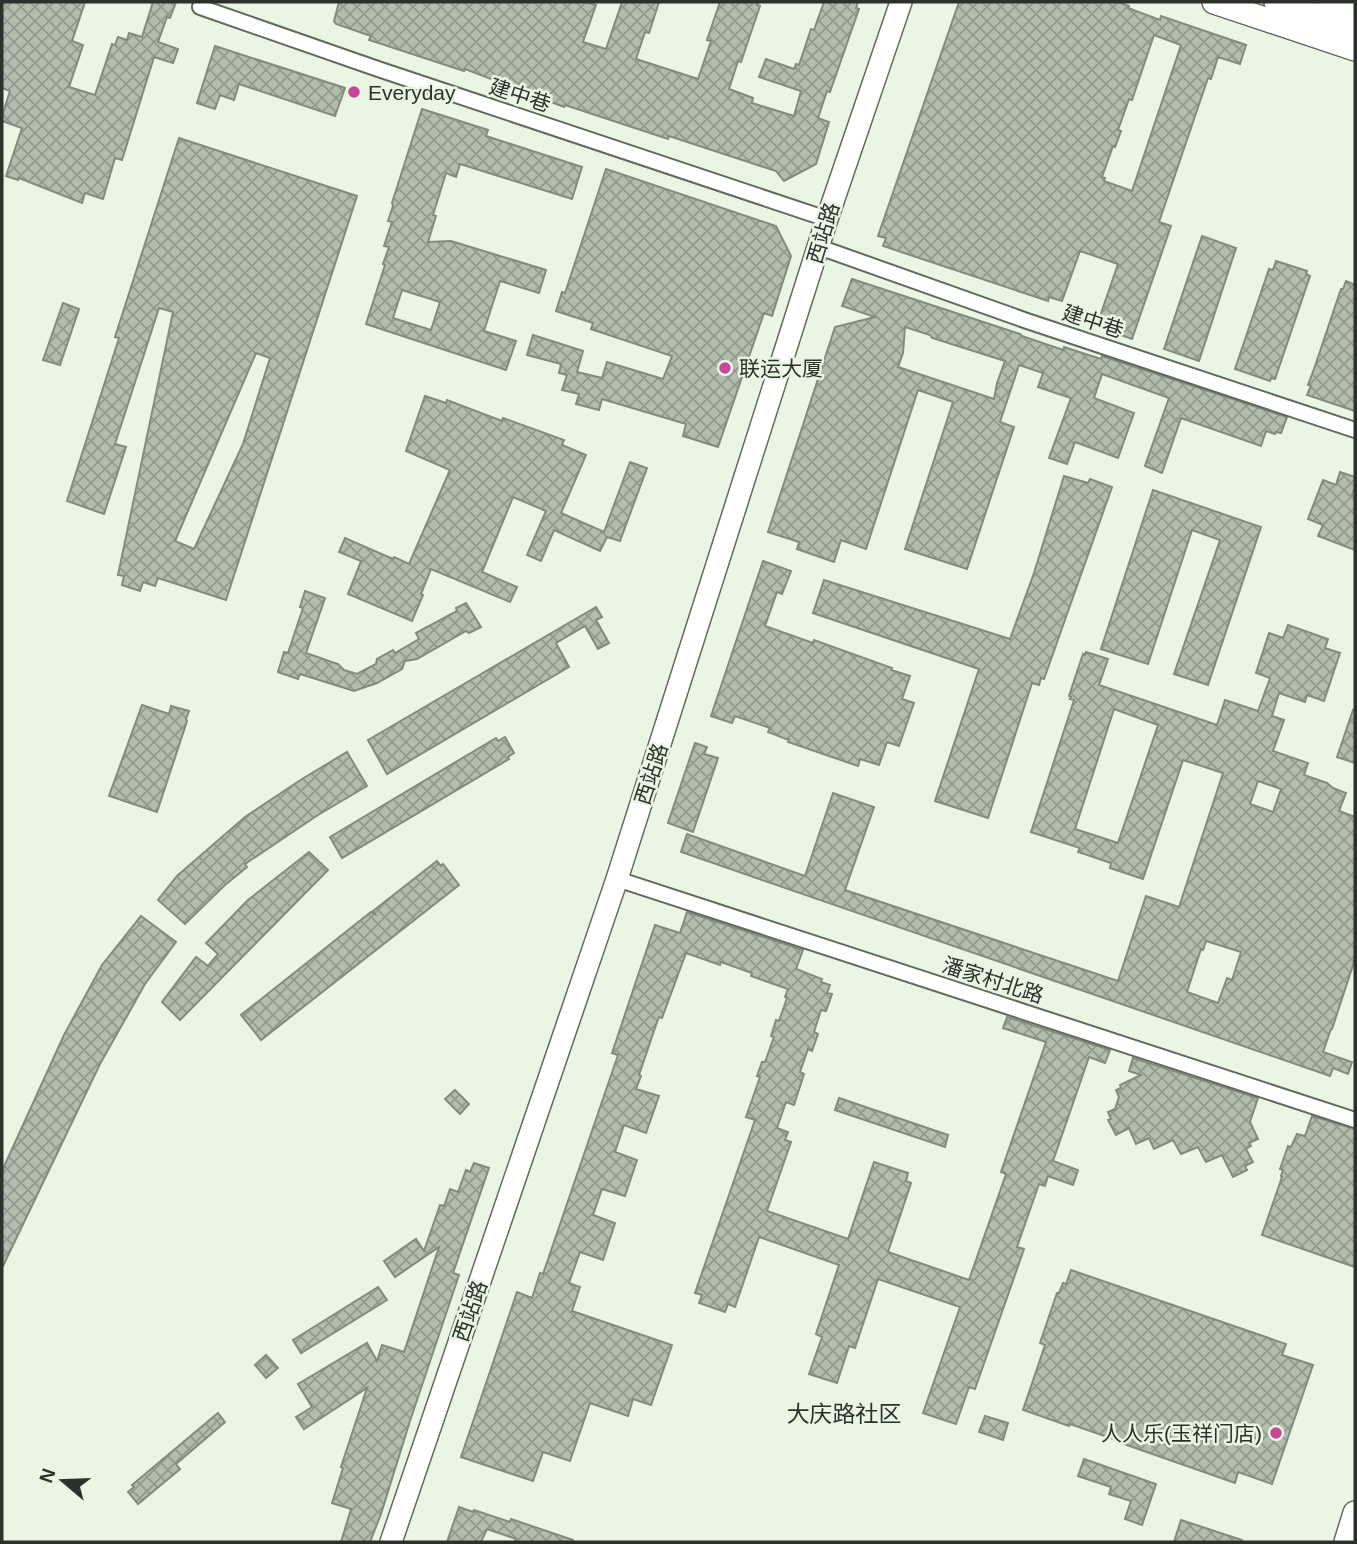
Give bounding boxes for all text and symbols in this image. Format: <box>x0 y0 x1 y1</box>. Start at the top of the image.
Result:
street label: 建中巷 <box>486 74 554 116</box>
place label: Everyday <box>368 81 456 104</box>
marker: Everyday <box>346 84 362 100</box>
street label: 西站路 <box>803 200 843 266</box>
street label: 建中巷 <box>1059 300 1127 342</box>
place label: 联运大厦 <box>739 357 823 380</box>
marker: 联运大厦 <box>717 360 733 376</box>
street label: 西站路 <box>630 740 672 808</box>
street label: 潘家村北路 <box>940 953 1046 1007</box>
street label: 西站路 <box>449 1277 491 1345</box>
district label: 大庆路社区 <box>787 1401 902 1427</box>
place label: 人人乐(玉祥门店) <box>1101 1422 1262 1445</box>
marker: 人人乐(玉祥门店) <box>1268 1425 1284 1441</box>
north arrow <box>28 1446 98 1516</box>
text: N <box>35 1466 60 1486</box>

